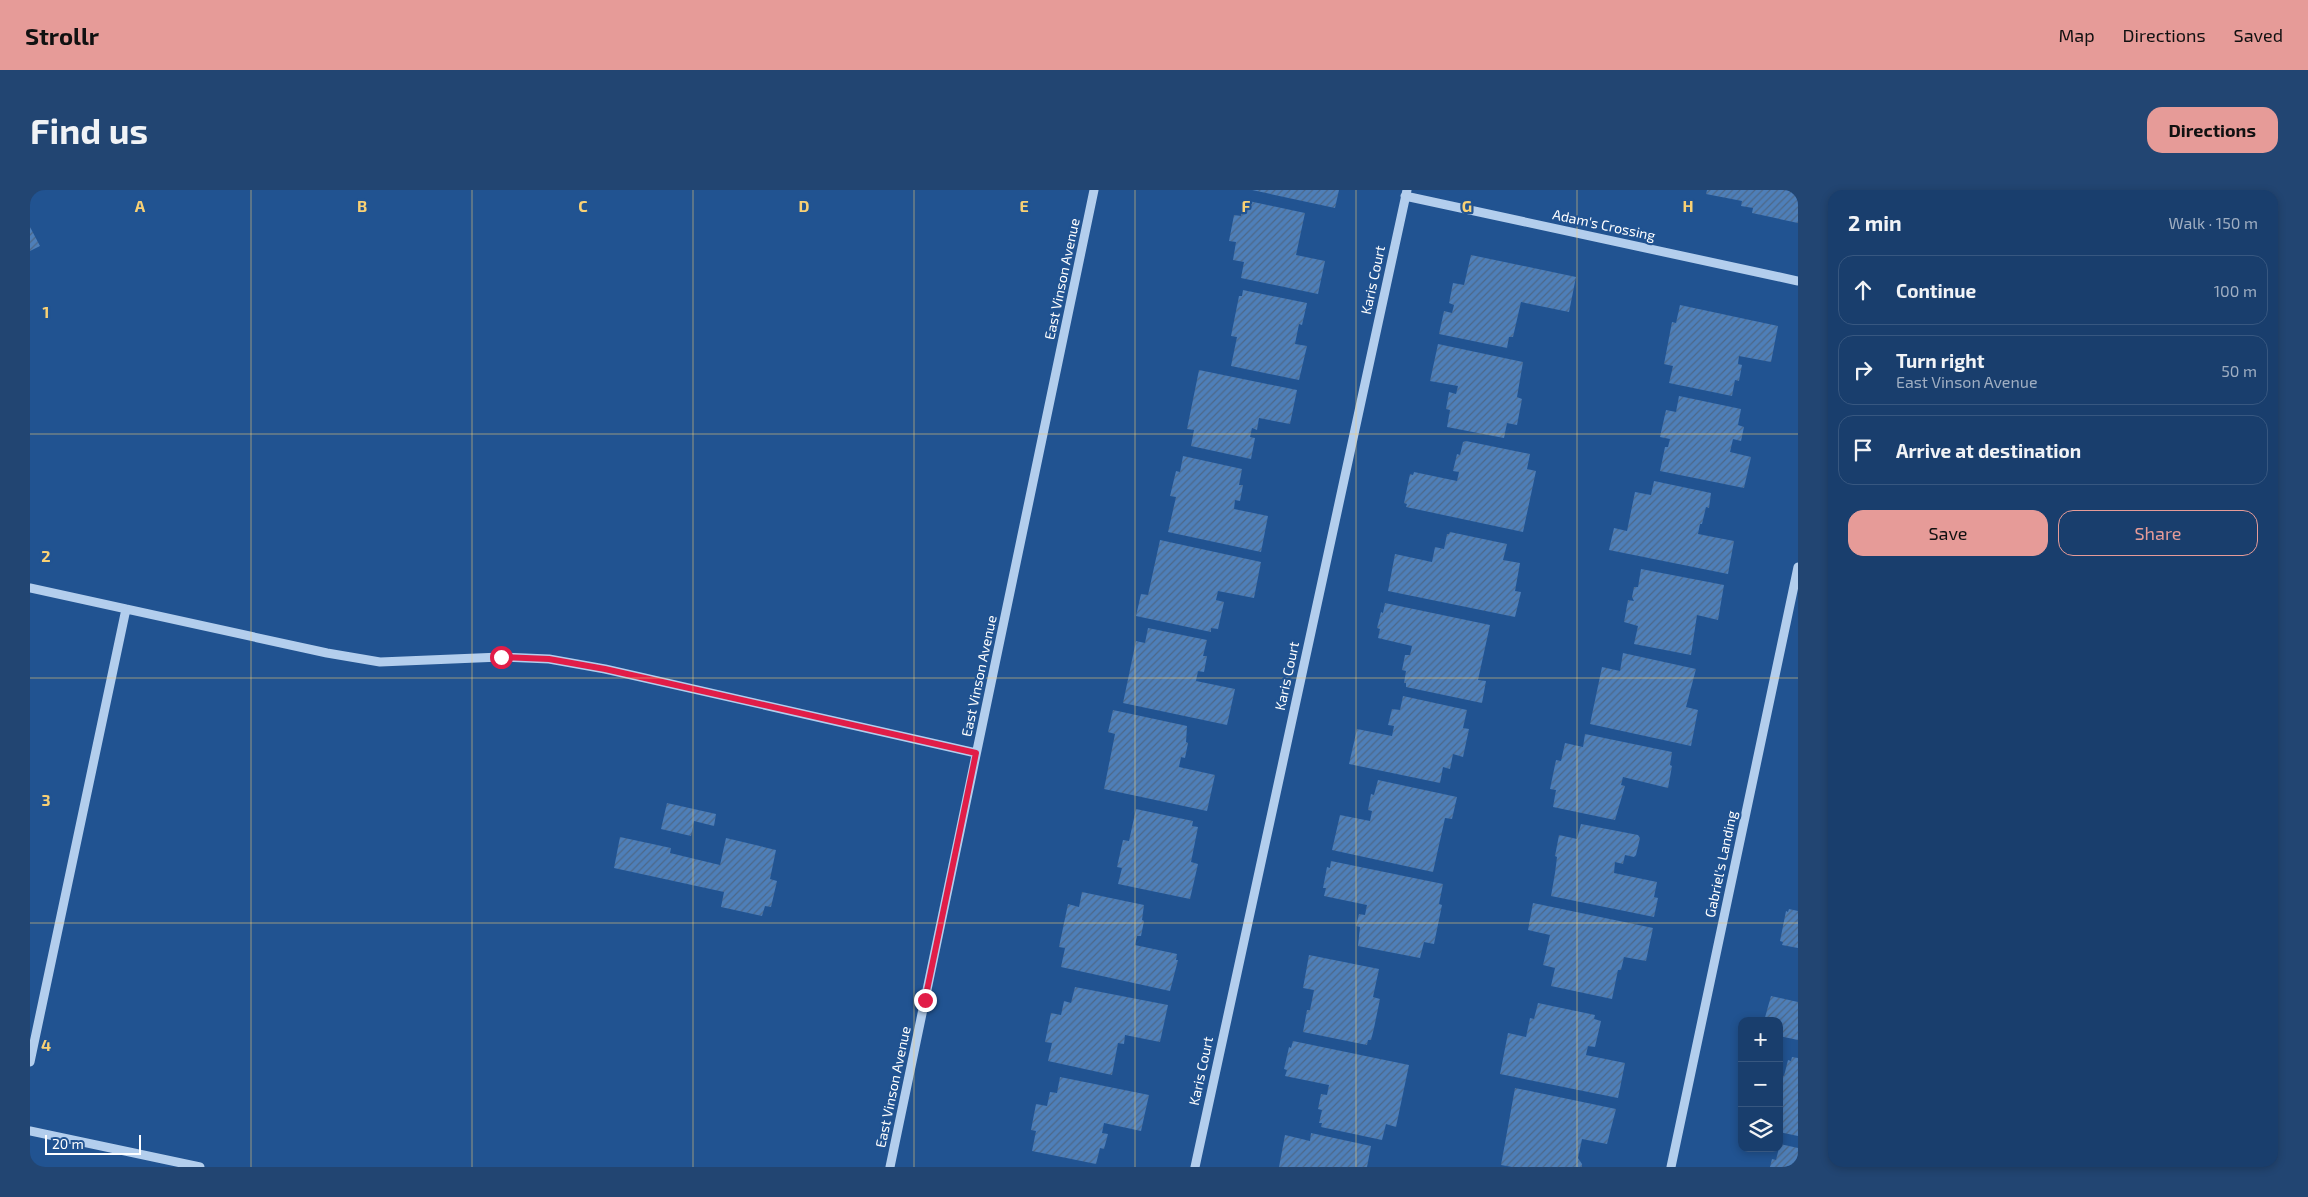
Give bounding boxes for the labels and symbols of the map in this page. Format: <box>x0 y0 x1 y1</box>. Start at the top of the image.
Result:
text: A <box>135 196 146 215</box>
text: B <box>357 196 367 215</box>
text: C <box>578 196 588 215</box>
text: D <box>799 196 810 215</box>
text: E <box>1019 196 1029 215</box>
text: F <box>1242 196 1251 215</box>
text: G <box>1462 196 1472 215</box>
text: H <box>1682 196 1694 215</box>
street label: Adam's Crossing <box>1551 205 1657 244</box>
street label: East Vinson Avenue <box>1040 217 1083 341</box>
street label: Karis Court <box>1357 244 1388 316</box>
text: 1 <box>43 302 49 321</box>
text: 2 <box>41 546 51 565</box>
street label: East Vinson Avenue <box>957 614 1000 738</box>
street label: Karis Court <box>1271 640 1302 712</box>
route start <box>490 646 513 669</box>
text: 3 <box>41 790 51 809</box>
street label: Gabriel's Landing <box>1701 809 1740 919</box>
route end <box>914 989 937 1012</box>
street label: East Vinson Avenue <box>871 1025 914 1149</box>
text: 4 <box>41 1035 51 1054</box>
street label: Karis Court <box>1185 1035 1216 1107</box>
scale bar <box>45 1132 141 1155</box>

